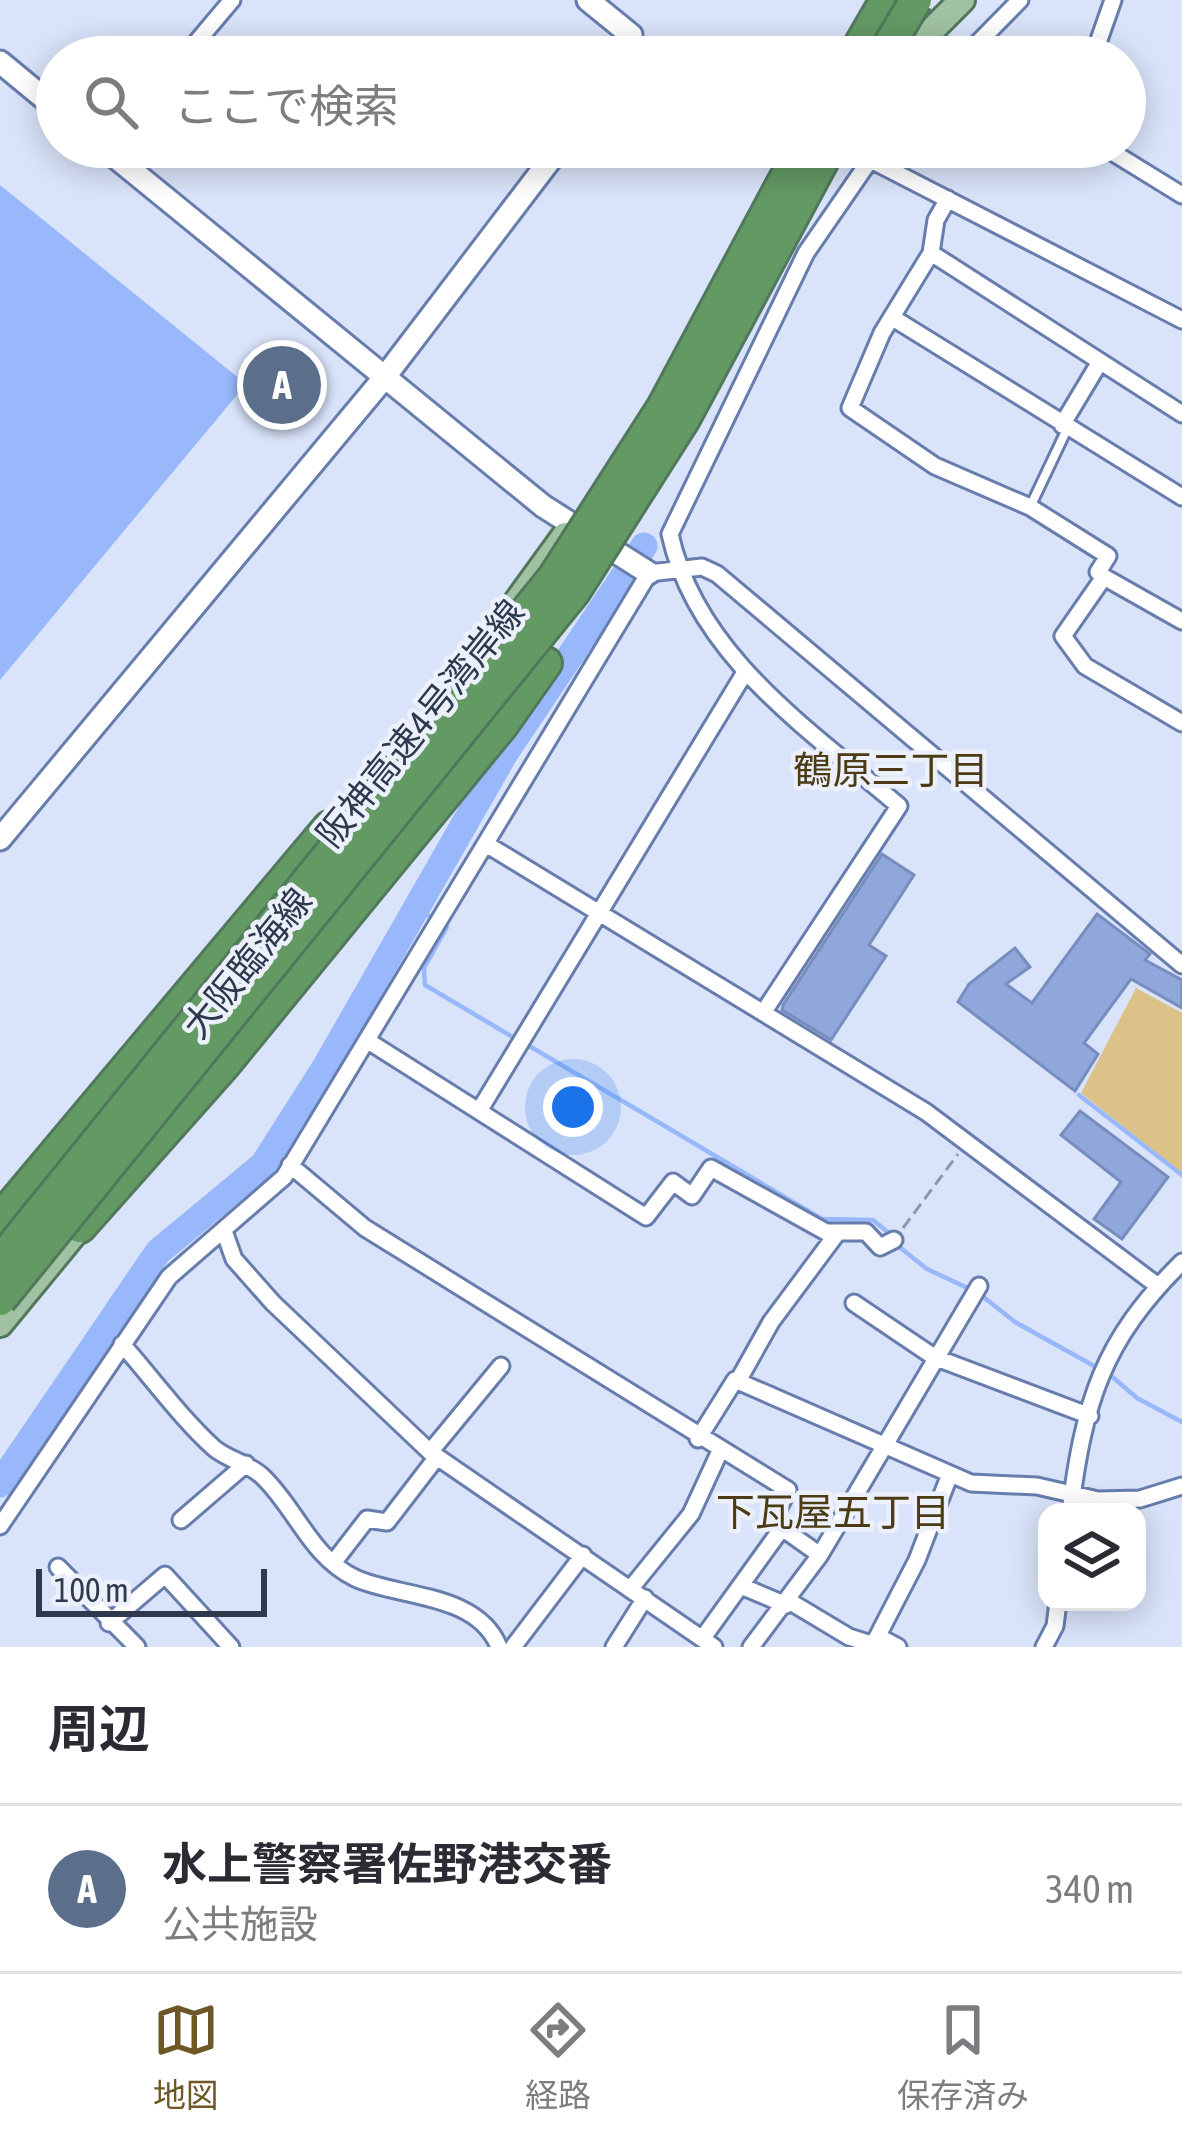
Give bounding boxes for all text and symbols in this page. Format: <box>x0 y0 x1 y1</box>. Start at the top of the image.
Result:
search box <box>36 36 1146 168</box>
icon: search <box>78 69 144 135</box>
text: ここで検索 <box>174 80 399 132</box>
pin: A <box>243 340 321 430</box>
street label: 阪神高速4号湾岸線 <box>308 591 532 855</box>
district label: 鶴原三丁目 <box>793 748 989 792</box>
street label: 大阪臨海線 <box>174 880 320 1046</box>
your location <box>543 1077 603 1137</box>
district label: 下瓦屋五丁目 <box>716 1490 950 1534</box>
map controls <box>1038 1503 1146 1611</box>
button: layers <box>1038 1503 1146 1611</box>
scale bar <box>36 1563 267 1616</box>
text: 100 m <box>54 1571 129 1609</box>
text: 周辺 <box>48 1699 150 1758</box>
text: 水上警察署佐野港交番 <box>162 1838 612 1890</box>
text: A <box>77 1867 97 1911</box>
text: 340 m <box>1046 1867 1134 1911</box>
text: 公共施設 <box>162 1902 318 1946</box>
tab: 地図 <box>153 1997 219 2117</box>
tab: 経路 <box>525 1997 591 2117</box>
tab: 保存済み <box>897 1997 1029 2117</box>

